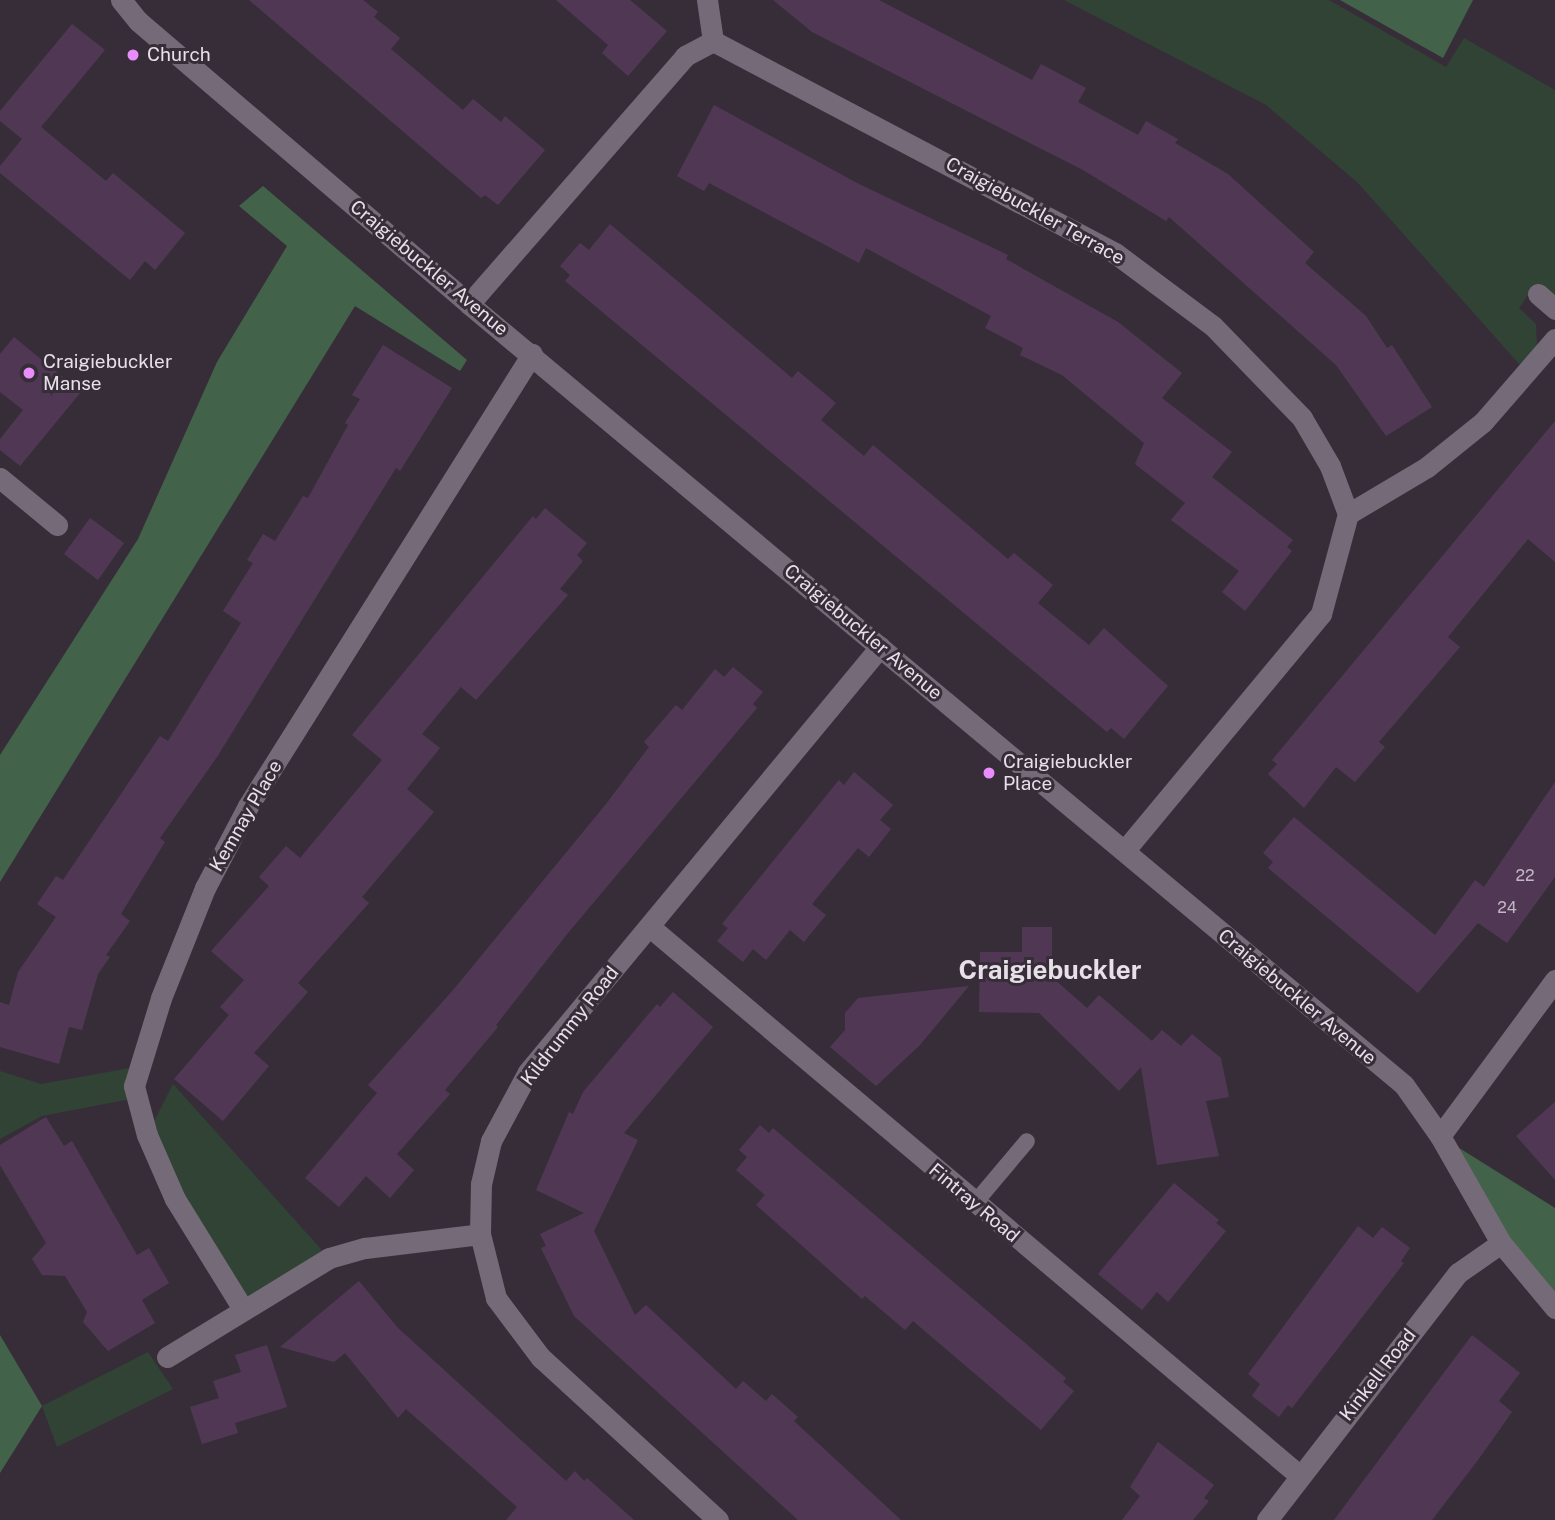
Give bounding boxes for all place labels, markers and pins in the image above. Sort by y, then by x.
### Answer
place label: Church [147,44,211,66]
marker: Church [125,47,141,63]
place label: Craigiebuckler Manse [43,351,172,395]
marker: Craigiebuckler Manse [21,365,37,381]
place label: Craigiebuckler Place [1003,751,1132,795]
marker: Craigiebuckler Place [981,765,997,781]

